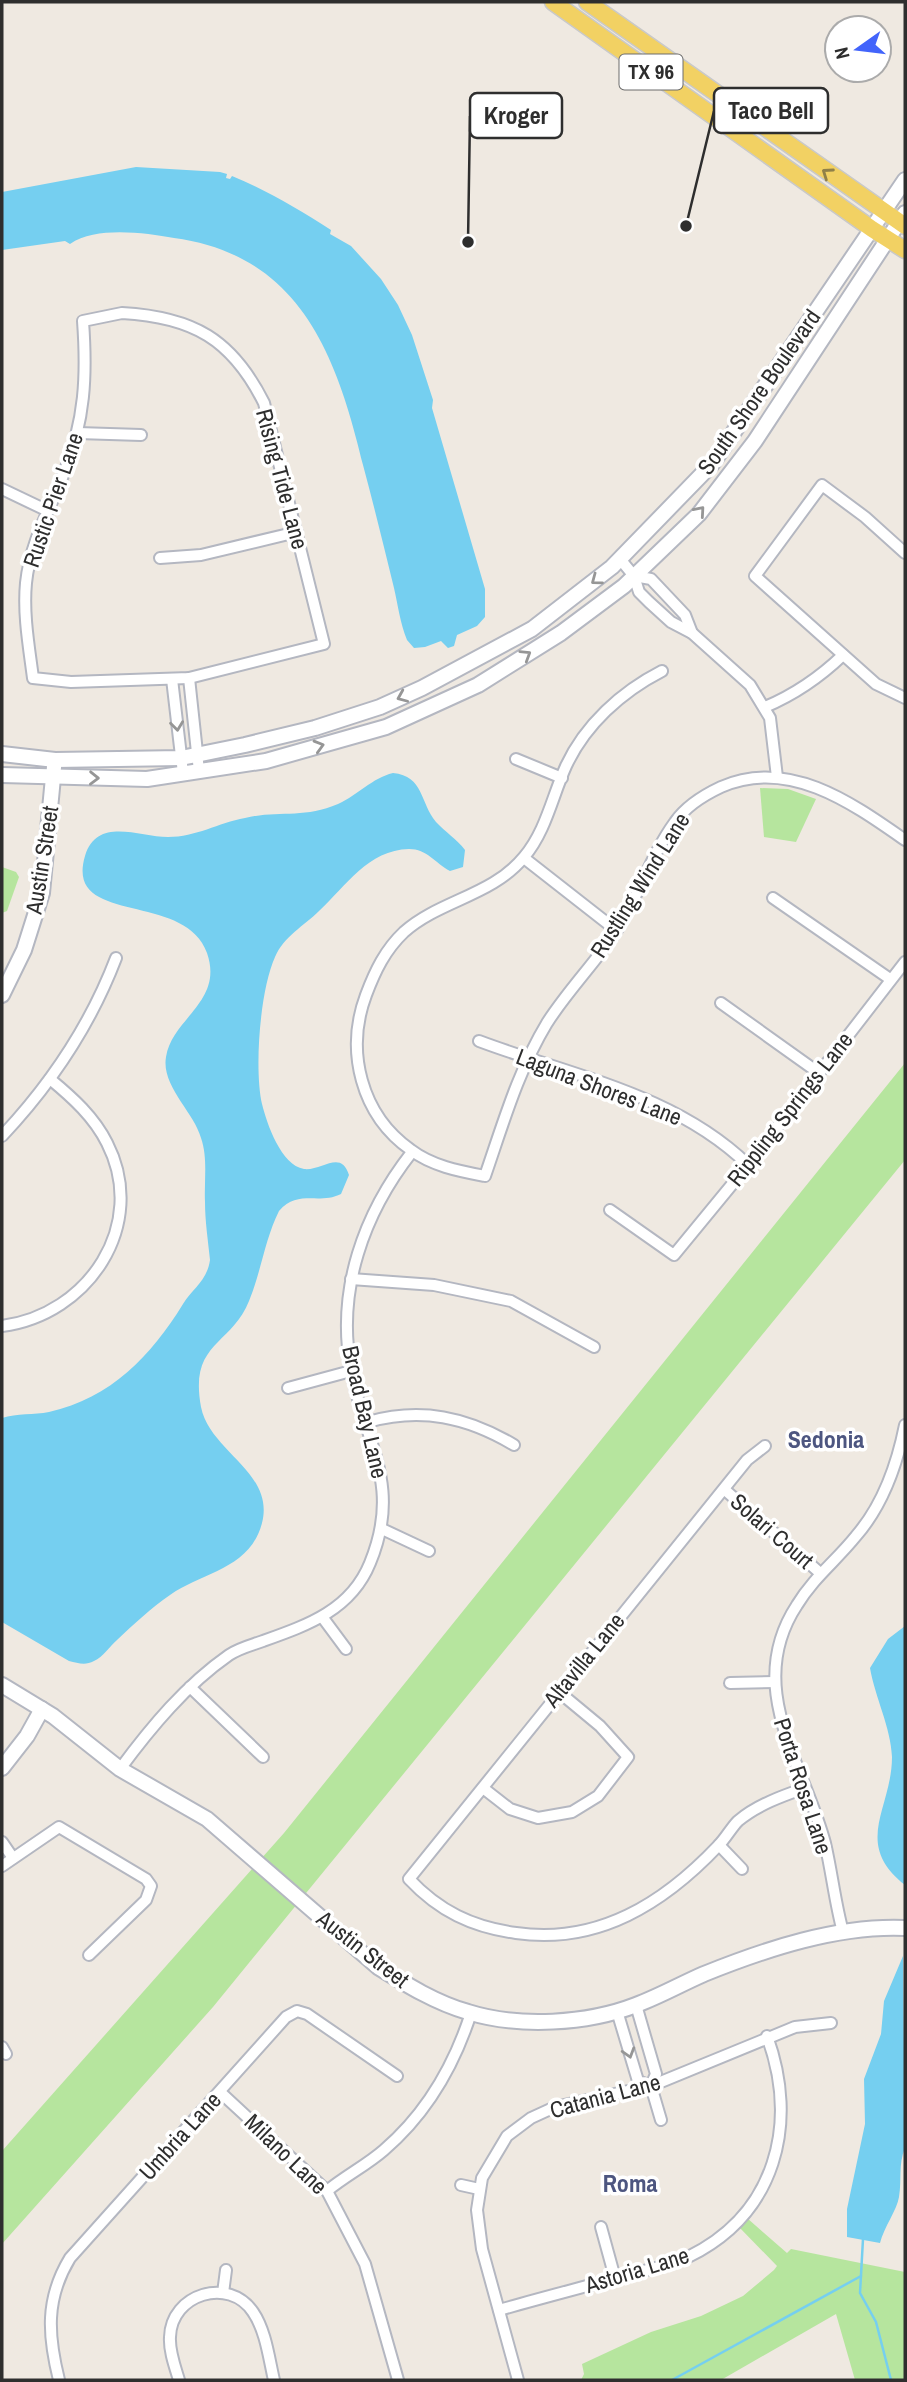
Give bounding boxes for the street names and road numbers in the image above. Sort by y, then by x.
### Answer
road number: TX 96 [620,55,682,90]
street label: South Shore Boulevard [690,303,827,480]
street label: Rising Tide Lane [249,405,316,552]
street label: Rustic Pier Lane [15,428,90,571]
street label: Austin Street [18,804,65,917]
street label: Rustling Wind Lane [583,806,697,963]
street label: Rippling Springs Lane [720,1025,860,1192]
street label: Laguna Shores Lane [512,1041,686,1132]
street label: Broad Bay Lane [335,1343,396,1481]
street label: Solari Court [724,1486,820,1575]
street label: Altavilla Lane [535,1606,631,1714]
street label: Porta Rosa Lane [767,1714,840,1858]
street label: Austin Street [310,1902,416,1994]
street label: Catania Lane [546,2066,664,2125]
street label: Umbria Lane [132,2085,228,2187]
street label: Milano Lane [238,2106,334,2201]
street label: Astoria Lane [580,2239,693,2300]

